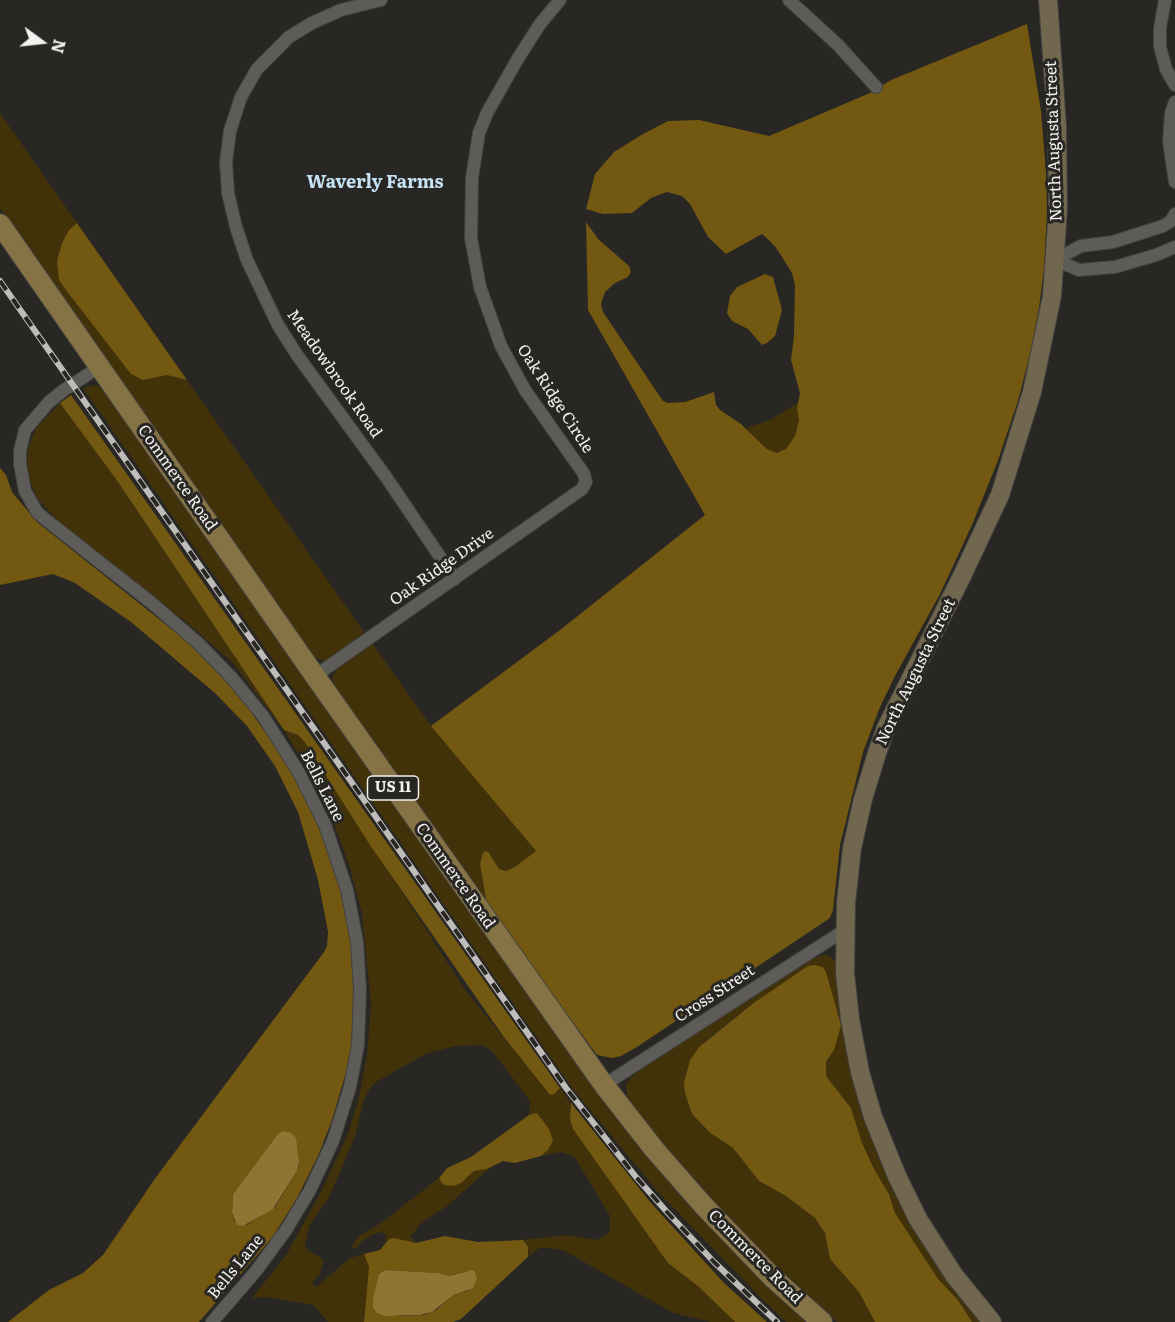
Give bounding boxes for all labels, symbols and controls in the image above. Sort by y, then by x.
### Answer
north arrow [12,12,72,72]
text: N [46,37,73,56]
street label: North Augusta Street [1042,60,1066,222]
district label: Waverly Farms [306,172,444,194]
street label: Meadowbrook Road [282,306,386,442]
street label: Oak Ridge Circle [513,341,597,457]
street label: Commerce Road [133,421,221,535]
street label: Oak Ridge Drive [386,524,498,610]
street label: North Augusta Street [872,595,960,749]
street label: Bells Lane [296,747,348,825]
road number: US 11 [368,776,418,800]
street label: Commerce Road [411,819,499,933]
street label: Cross Street [672,961,758,1027]
street label: Commerce Road [704,1206,806,1308]
street label: Bells Lane [204,1231,268,1303]

